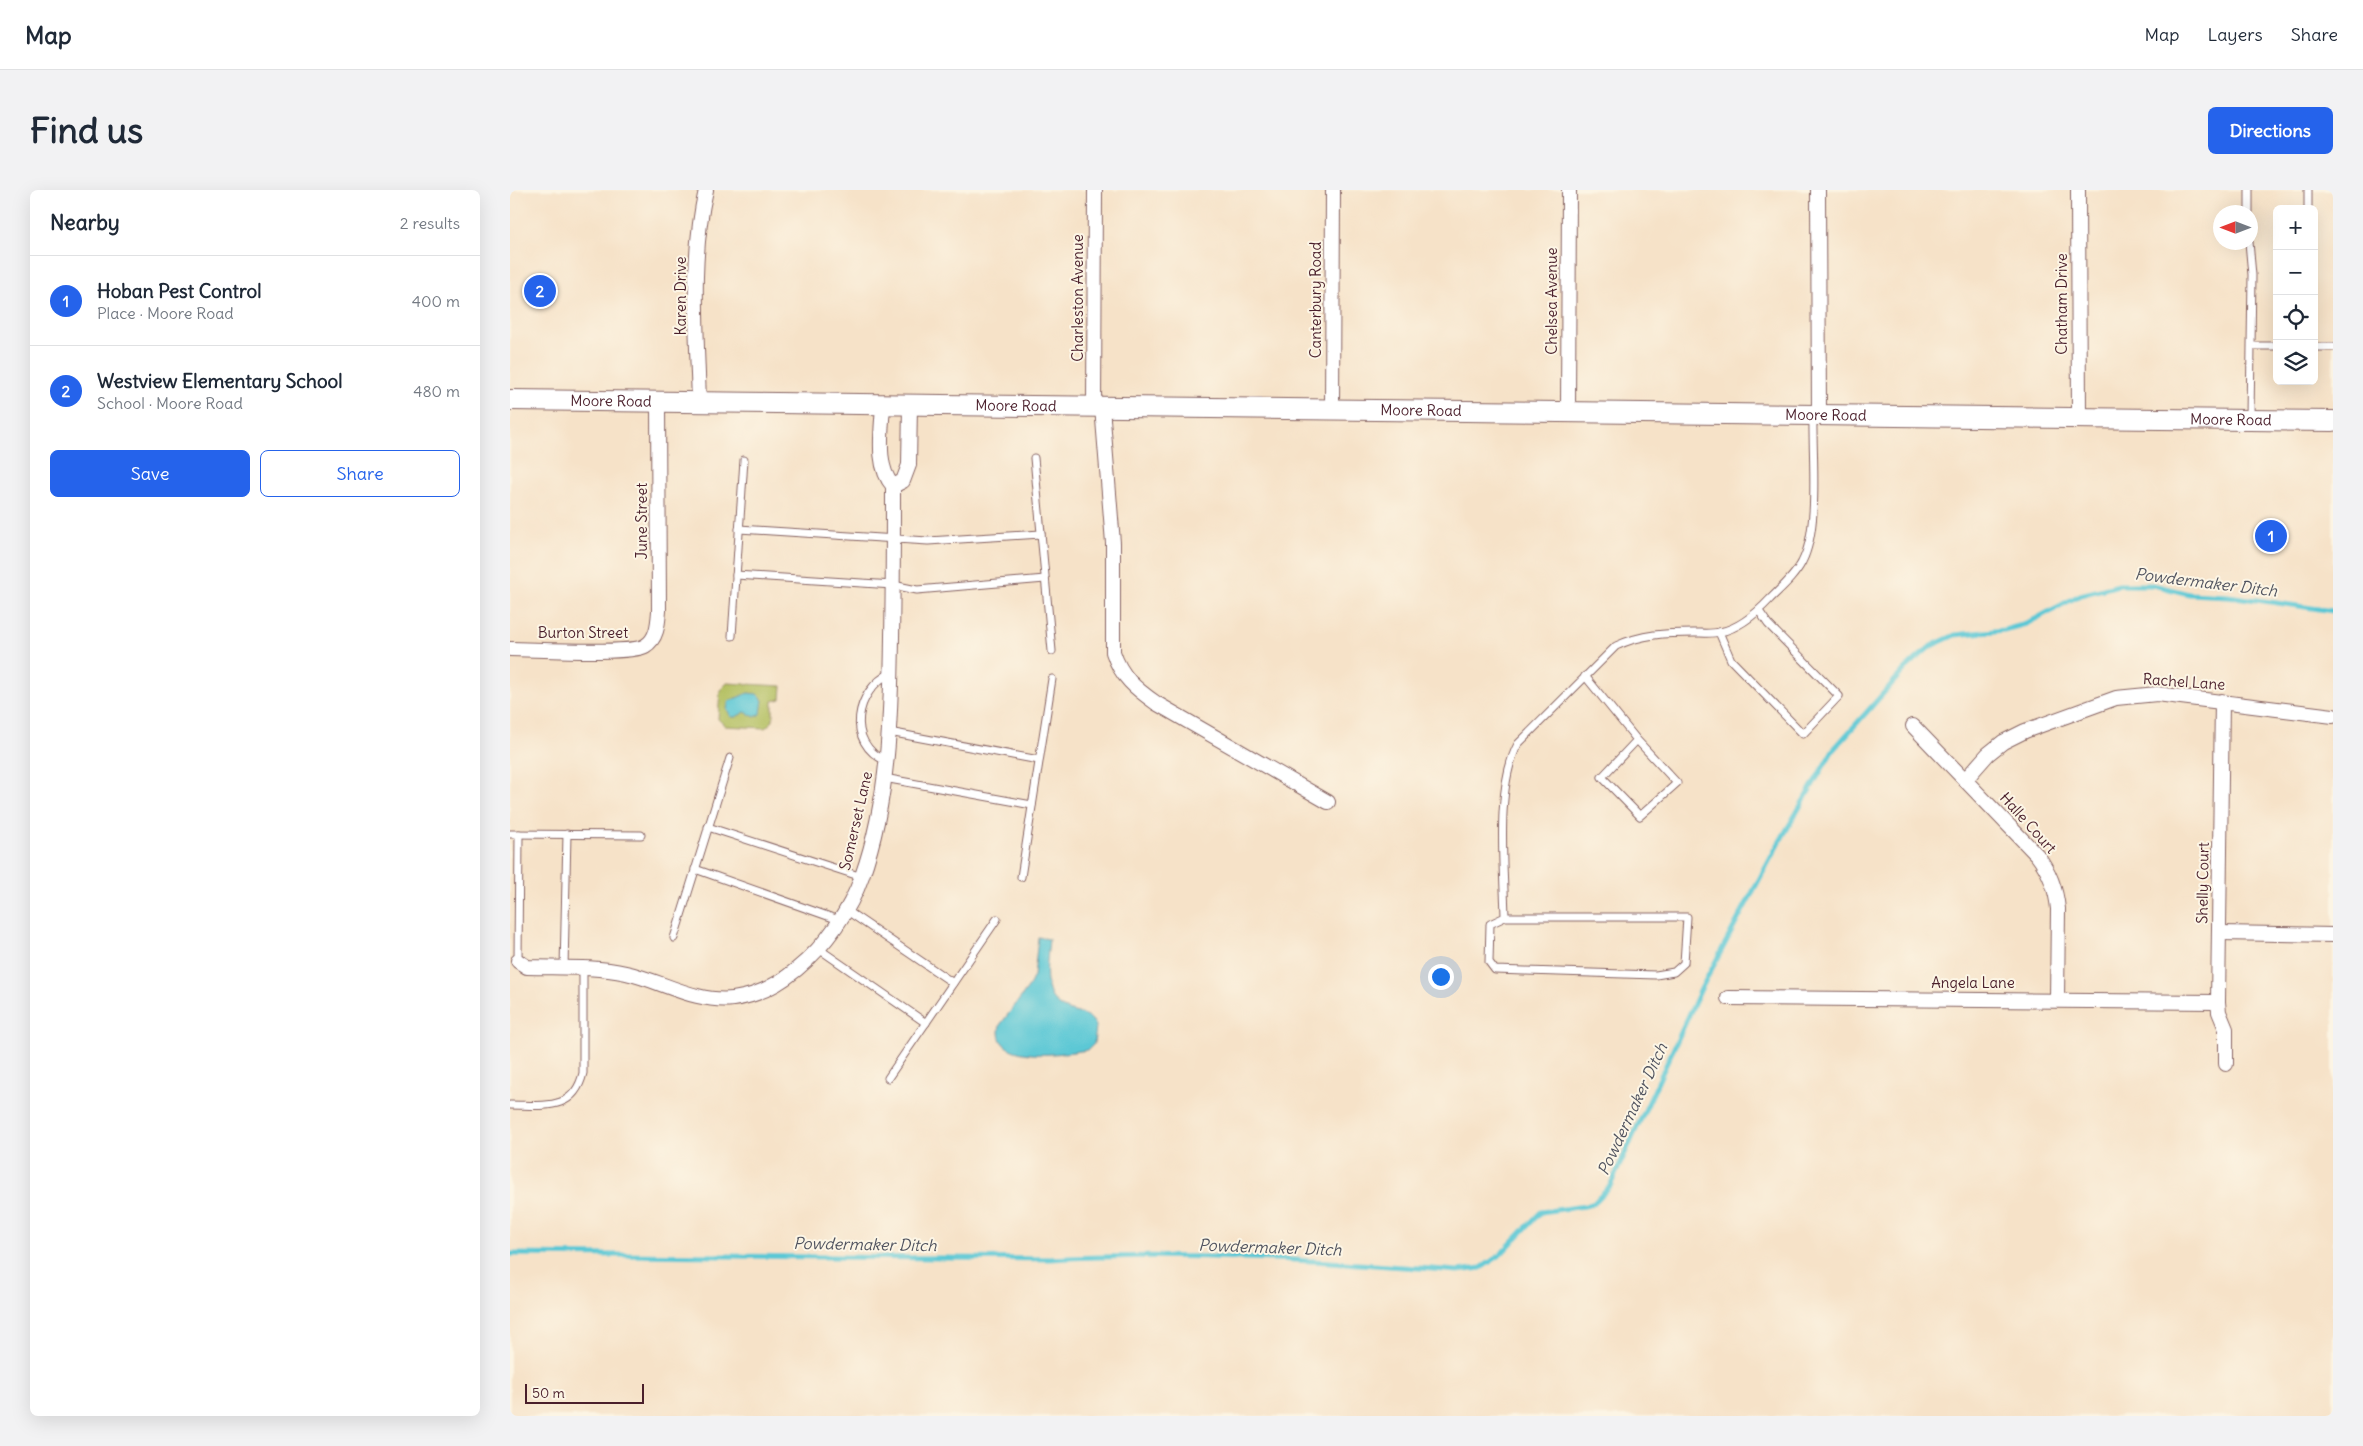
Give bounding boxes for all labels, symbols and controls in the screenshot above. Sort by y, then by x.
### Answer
text: Map [25,20,72,50]
text: Map [2144,23,2179,46]
text: Layers [2207,23,2263,46]
text: Share [2291,23,2338,46]
button: Directions [2208,107,2333,154]
text: Find us [30,108,143,152]
north arrow [2213,205,2258,250]
map controls [2273,205,2318,385]
button: + [2273,205,2318,250]
text: Nearby [50,209,120,236]
text: 2 results [400,213,460,233]
street label: Charleston Avenue [1068,234,1087,362]
street label: Canterbury Road [1306,242,1325,358]
street label: Chelsea Avenue [1542,247,1561,355]
button: − [2273,250,2318,295]
street label: Chatham Drive [2052,253,2071,355]
street label: Karen Drive [671,256,690,336]
pin: 2 [524,272,556,310]
text: Hoban Pest Control [97,279,261,303]
text: 1 [63,291,69,311]
text: 400 m [412,291,460,311]
button: locate [2273,295,2318,340]
text: Place · Moore Road [97,303,234,323]
button: layers [2273,340,2318,385]
text: Westview Elementary School [97,369,343,393]
text: 2 [62,381,70,401]
text: 480 m [413,381,460,401]
street label: Moore Road [570,391,652,411]
text: School · Moore Road [97,393,243,413]
street label: Moore Road [975,395,1057,415]
street label: Moore Road [1380,400,1462,420]
street label: Moore Road [1785,405,1867,425]
street label: Moore Road [2190,409,2272,429]
button: Save [50,450,250,497]
button: Share [260,450,460,497]
street label: June Street [632,483,651,559]
pin: 1 [2255,517,2287,555]
water label: Powdermaker Ditch [2134,563,2279,601]
street label: Burton Street [538,623,628,642]
street label: Rachel Lane [2142,669,2226,694]
street label: Somerset Lane [835,770,876,872]
street label: Halle Court [1996,788,2061,857]
street label: Shelly Court [2192,842,2213,924]
your location [1428,964,1454,990]
street label: Angela Lane [1931,973,2015,992]
water label: Powdermaker Ditch [1593,1039,1672,1178]
water label: Powdermaker Ditch [793,1233,938,1255]
water label: Powdermaker Ditch [1198,1235,1343,1260]
scale bar [525,1381,644,1404]
text: 50 m [532,1384,565,1402]

